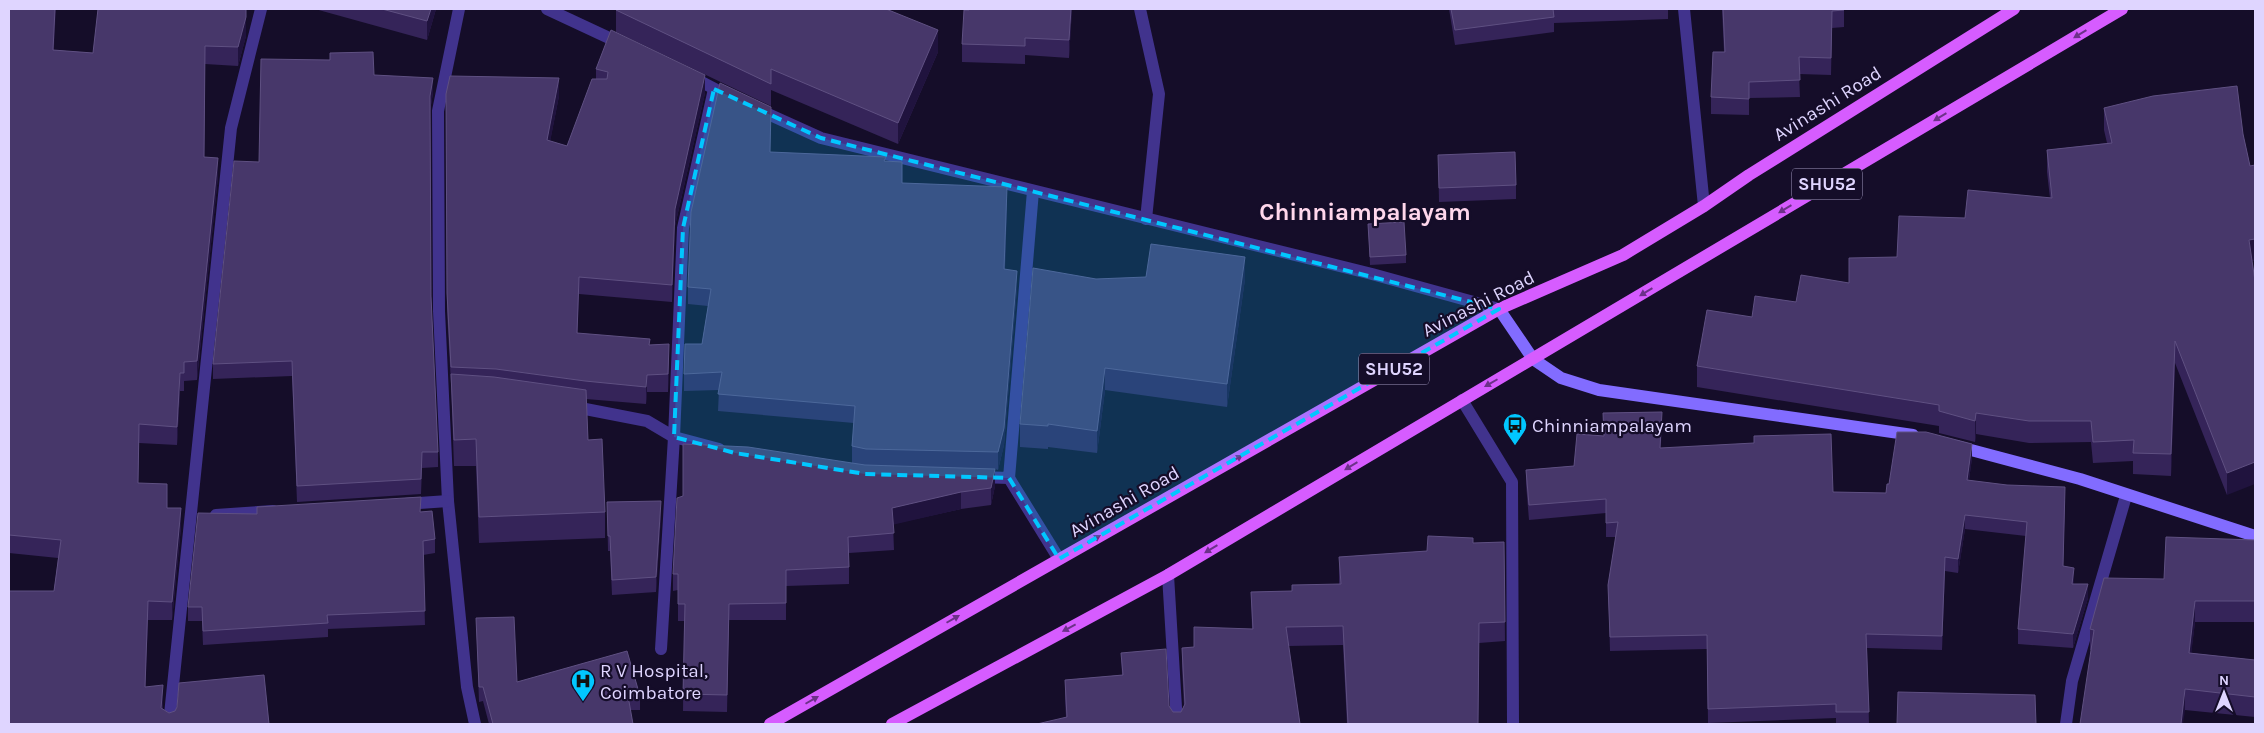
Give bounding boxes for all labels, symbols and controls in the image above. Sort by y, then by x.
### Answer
one-way arrow [2073,29,2086,38]
street label: Avinashi Road [1770,62,1886,146]
one-way arrow [1934,112,1947,121]
road number: SHU52 [1792,168,1862,200]
district label: Chinniampalayam [1259,198,1471,226]
one-way arrow [1779,204,1792,213]
street label: Avinashi Road [1419,266,1538,342]
one-way arrow [1639,287,1652,296]
road number: SHU52 [1359,354,1429,384]
one-way arrow [1484,379,1497,388]
bus stop icon: Chinniampalayam [1502,412,1528,446]
place label: Chinniampalayam [1532,415,1692,437]
one-way arrow [1229,454,1242,463]
street label: Avinashi Road [1066,462,1183,542]
one-way arrow [1344,462,1357,471]
one-way arrow [1088,534,1101,543]
one-way arrow [1205,545,1218,554]
one-way arrow [946,615,960,623]
one-way arrow [1062,624,1076,632]
place label: R V Hospital, Coimbatore [600,660,708,704]
hospital icon: R V Hospital, Coimbatore [570,668,596,702]
north arrow [2199,668,2249,718]
text: N [2219,672,2229,689]
one-way arrow [805,696,820,704]

